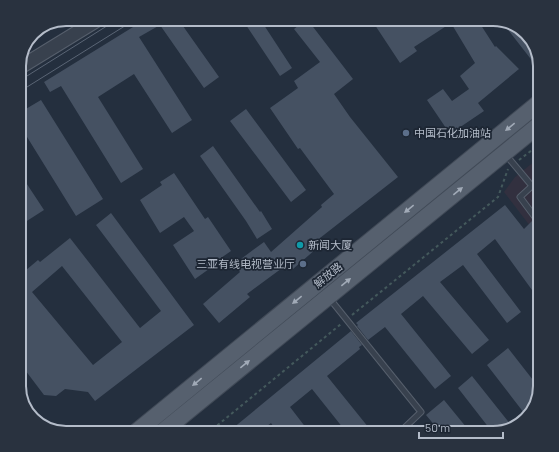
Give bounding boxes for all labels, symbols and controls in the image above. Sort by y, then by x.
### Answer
one-way arrow [504,123,515,131]
place label: 中国石化加油站 [414,126,491,139]
marker: 中国石化加油站 [401,128,411,138]
one-way arrow [452,187,463,195]
one-way arrow [404,205,414,214]
place label: 新闻大厦 [308,238,352,251]
marker: 新闻大厦 [295,240,305,250]
place label: 三亚有线电视营业厅 [196,257,295,270]
marker: 三亚有线电视营业厅 [298,259,308,269]
street label: 解放路 [311,259,345,290]
one-way arrow [340,278,351,286]
one-way arrow [292,296,303,305]
one-way arrow [240,360,251,369]
one-way arrow [191,378,202,387]
scale bar [419,414,503,440]
text: 50 m [425,420,450,434]

